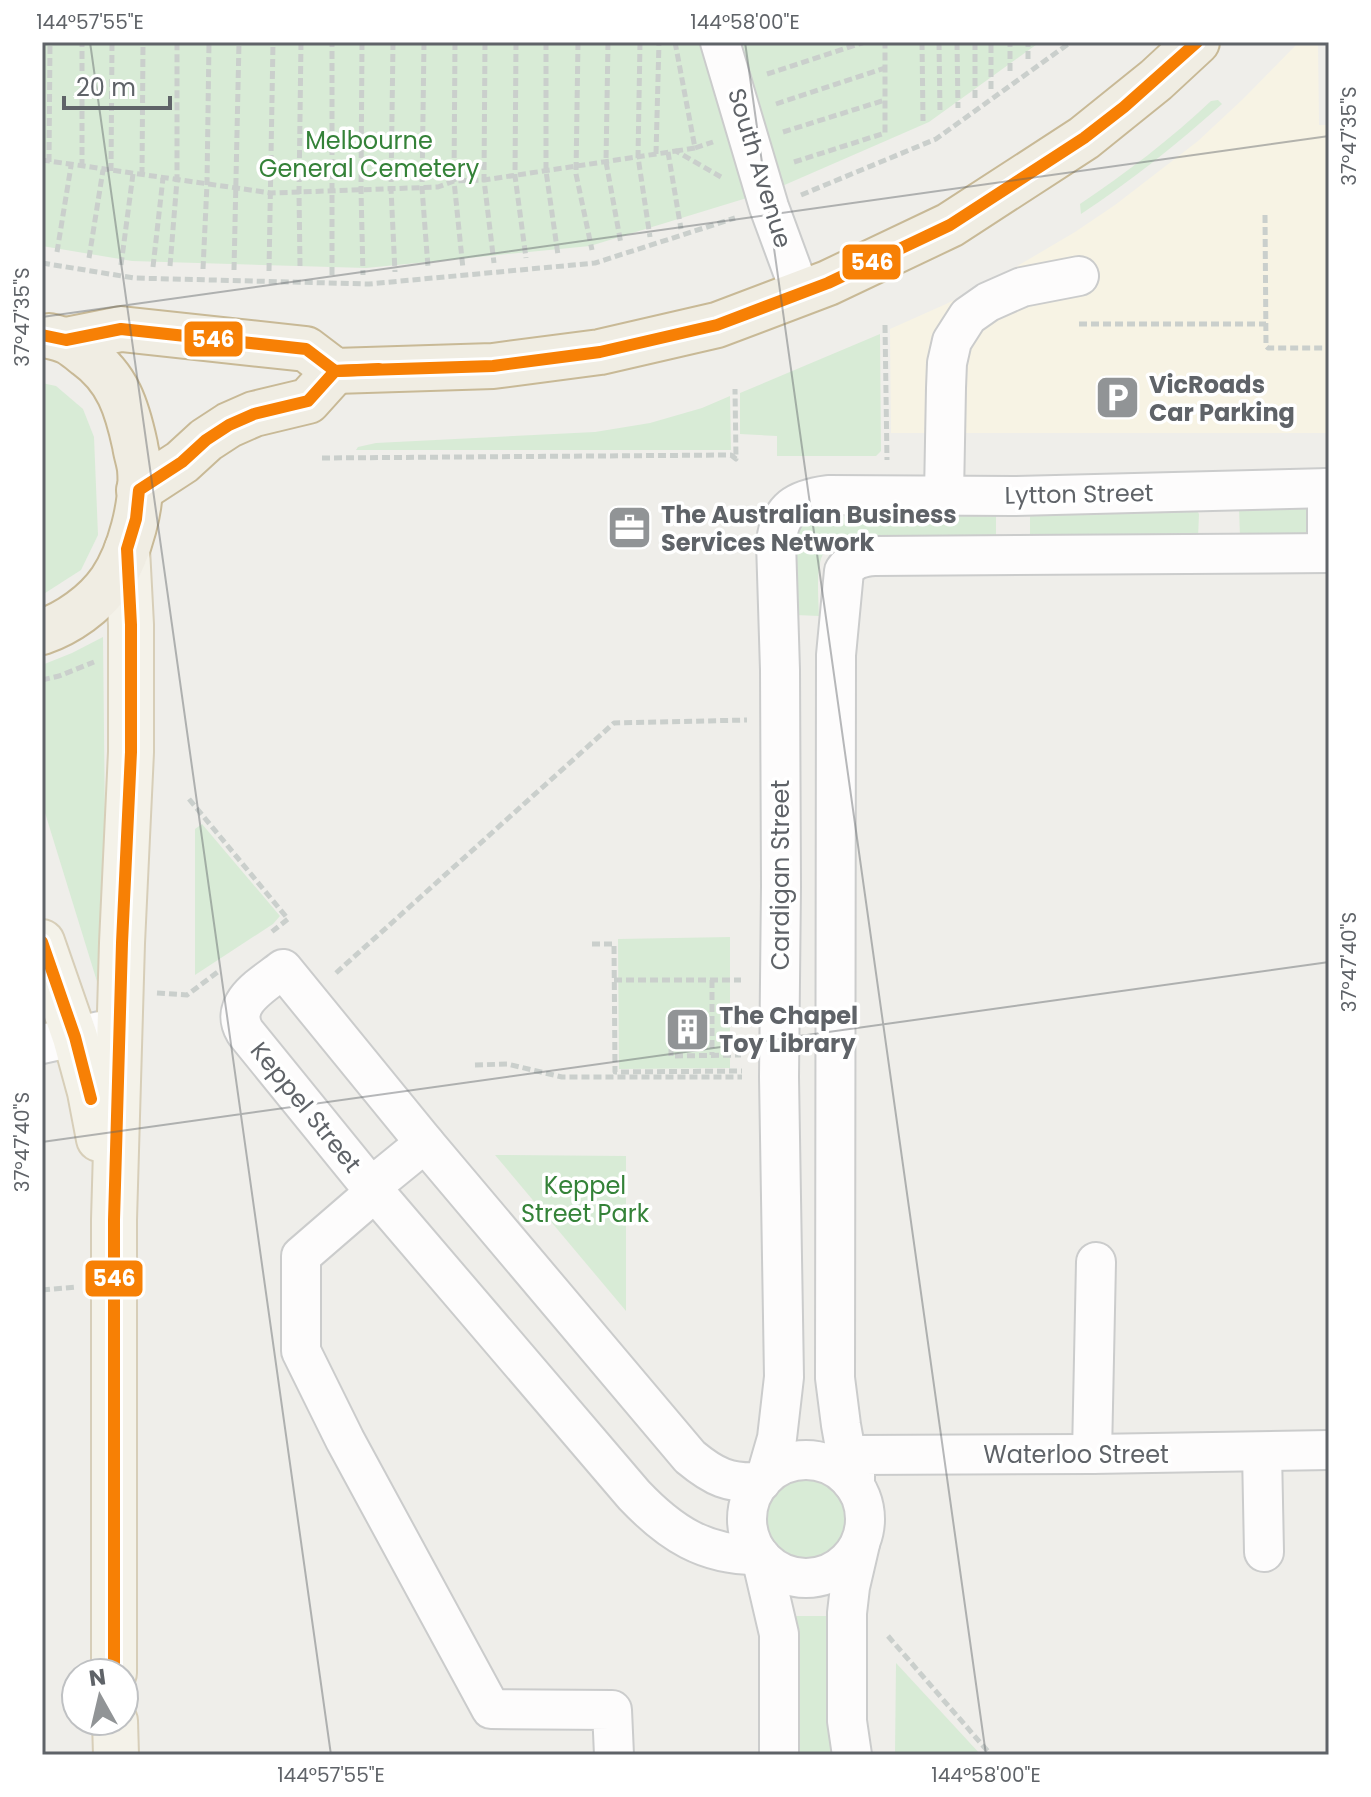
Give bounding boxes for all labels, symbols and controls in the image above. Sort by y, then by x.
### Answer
text: 144°57'55"E [36,8,144,36]
text: 144°58'00"E [690,8,800,36]
scale bar [64,60,170,110]
text: 20 m [76,71,136,104]
street label: South Avenue [720,84,800,252]
text: 37°47'35"S [1335,86,1363,186]
park label: Melbourne General Cemetery [259,124,480,185]
line badge: 546 [841,243,902,281]
text: 546 [850,247,894,278]
text: 37°47'35"S [8,267,36,367]
line badge: 546 [183,320,244,358]
text: 546 [191,324,235,355]
place label: VicRoads Car Parking [1149,368,1295,429]
parking icon: VicRoads Car Parking [1094,374,1142,422]
street label: Lytton Street [1004,476,1154,512]
place label: The Australian Business Services Network [661,498,957,559]
office icon: The Australian Business Services Network [606,504,654,552]
street label: Cardigan Street [764,780,797,970]
text: 37°47'40"S [1335,912,1363,1012]
place label: The Chapel Toy Library [719,999,858,1060]
building icon: The Chapel Toy Library [664,1005,712,1053]
street label: Keppel Street [243,1035,369,1179]
text: 37°47'40"S [8,1092,36,1192]
park label: Keppel Street Park [521,1169,650,1230]
line badge: 546 [84,1259,144,1298]
text: 546 [92,1263,136,1294]
street label: Waterloo Street [983,1438,1169,1471]
north arrow [60,1657,140,1737]
text: N [87,1661,108,1694]
text: 144°57'55"E [277,1761,385,1789]
text: 144°58'00"E [931,1761,1041,1789]

